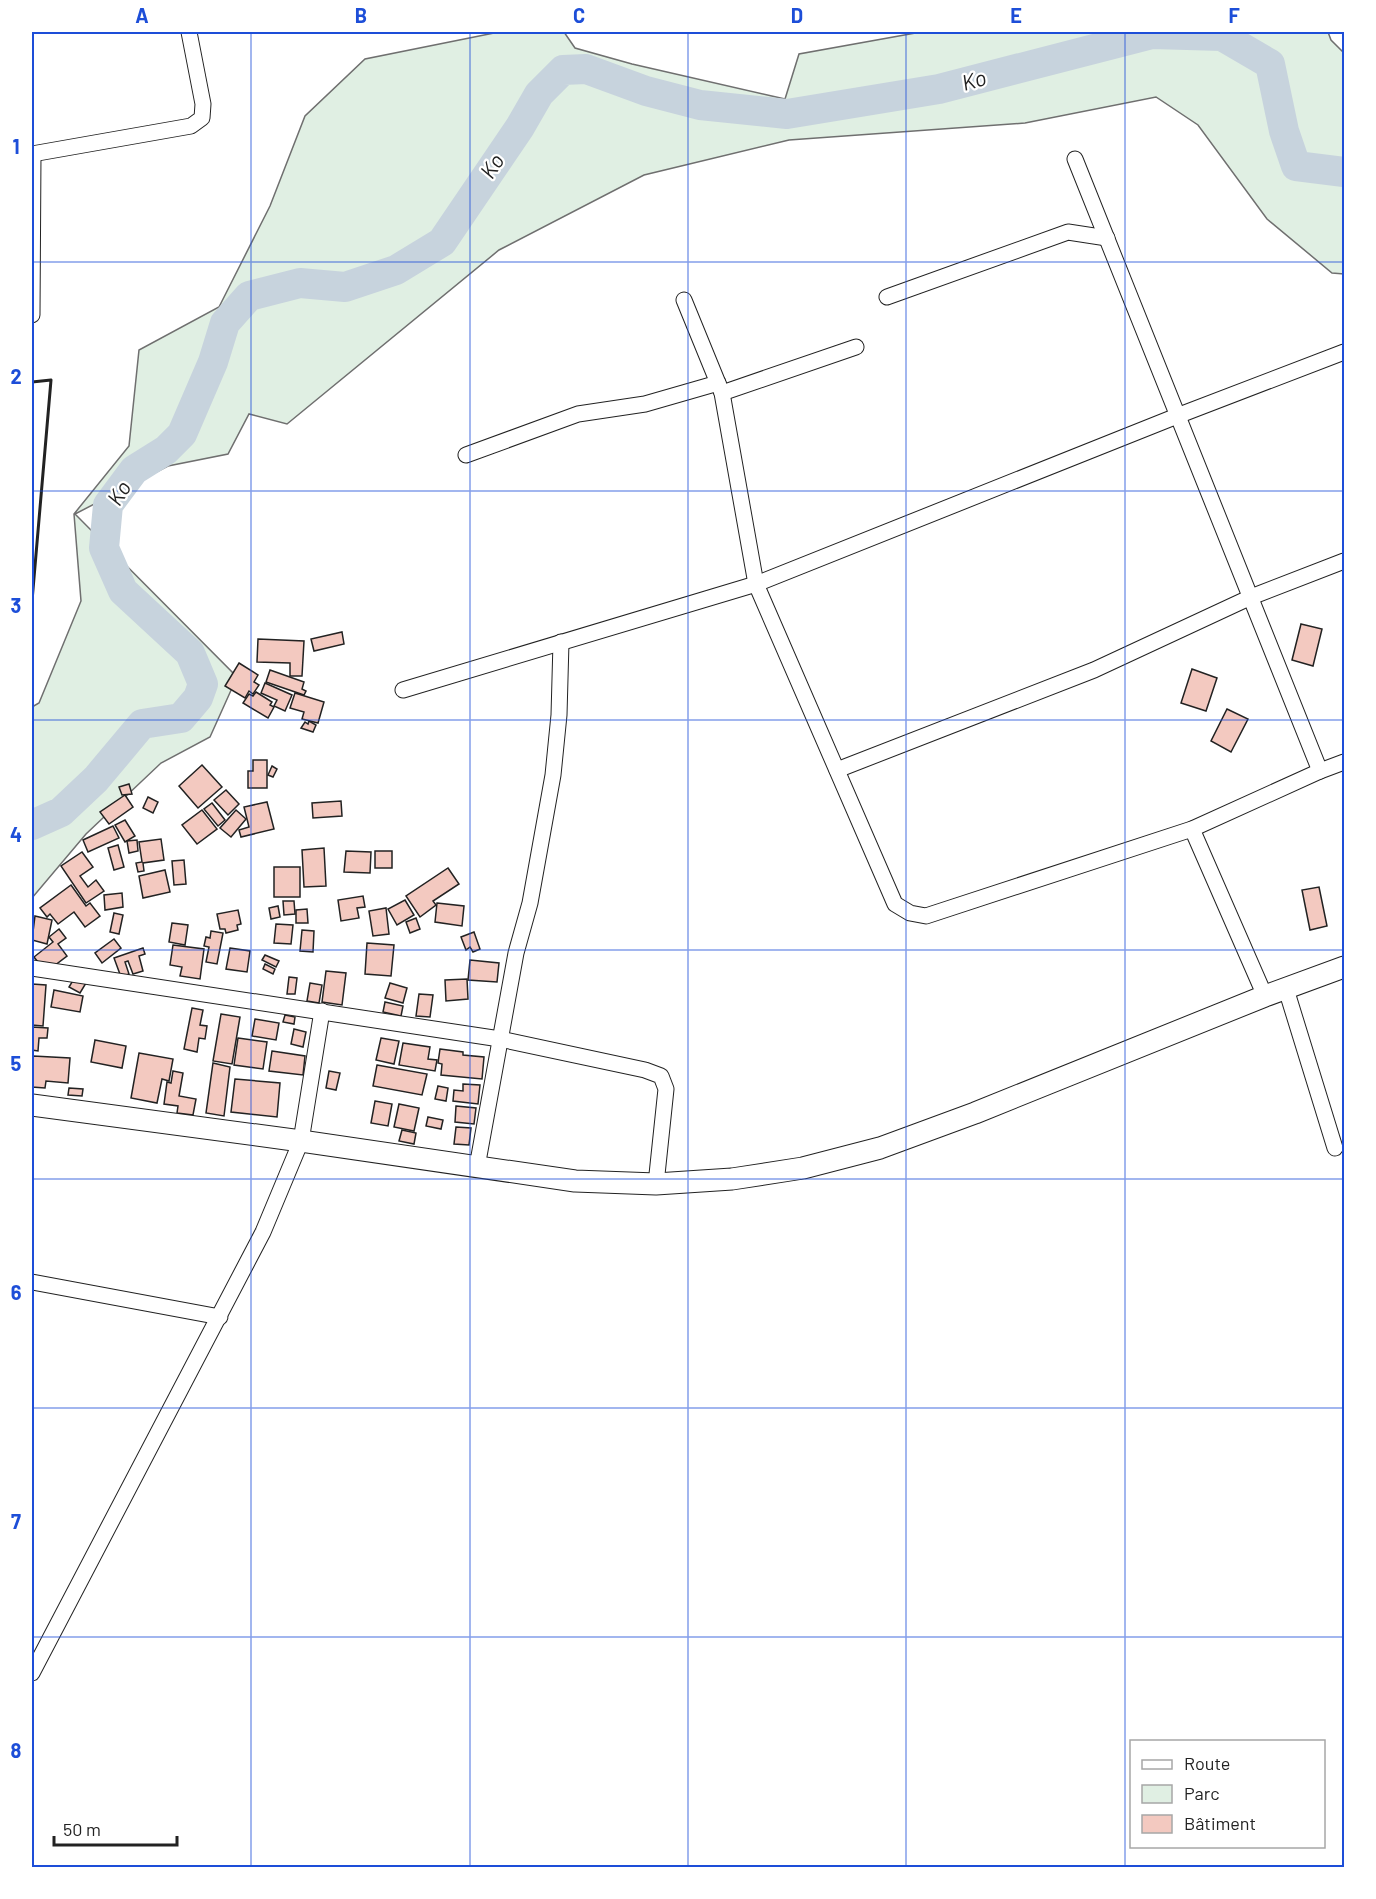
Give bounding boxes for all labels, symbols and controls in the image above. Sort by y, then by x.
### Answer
text: A [135,3,149,27]
text: B [355,3,367,27]
text: C [573,3,585,27]
text: D [791,3,803,27]
text: E [1010,3,1022,27]
text: F [1228,3,1240,27]
water label: Ko [959,63,989,95]
text: 1 [12,134,20,158]
water label: Ko [474,148,509,183]
text: 2 [10,364,22,388]
water label: Ko [101,475,136,510]
text: 3 [11,593,21,617]
text: 4 [10,822,22,846]
text: 5 [11,1051,22,1075]
text: 6 [11,1280,22,1304]
text: 7 [11,1509,21,1533]
text: 8 [11,1738,22,1762]
legend [1130,1740,1325,1848]
text: Route [1184,1752,1230,1774]
text: Parc [1184,1782,1220,1804]
scale bar [54,1809,177,1847]
text: Bâtiment [1184,1812,1256,1834]
text: 50 m [63,1818,101,1840]

